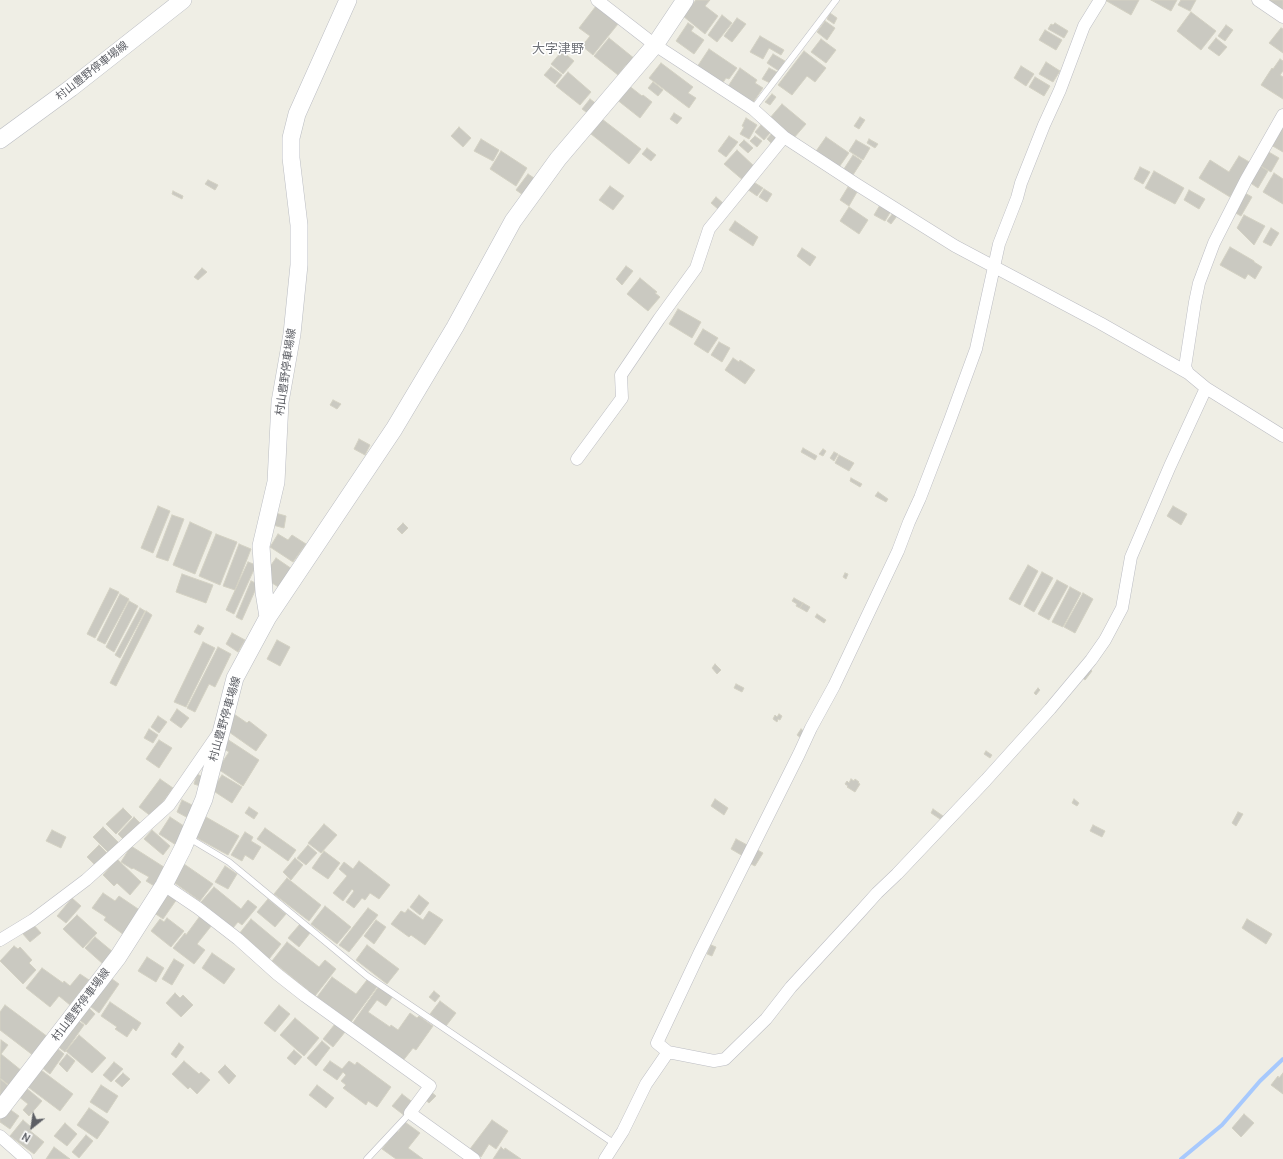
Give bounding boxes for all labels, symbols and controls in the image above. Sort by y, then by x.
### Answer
street label: 村山豊野停車場線 [53,39,131,103]
district label: 大字津野 [532,41,584,57]
street label: 村山豊野停車場線 [273,328,299,416]
street label: 村山豊野停車場線 [207,675,243,763]
street label: 村山豊野停車場線 [49,966,113,1044]
north arrow [12,1107,52,1147]
text: N [19,1129,33,1145]

